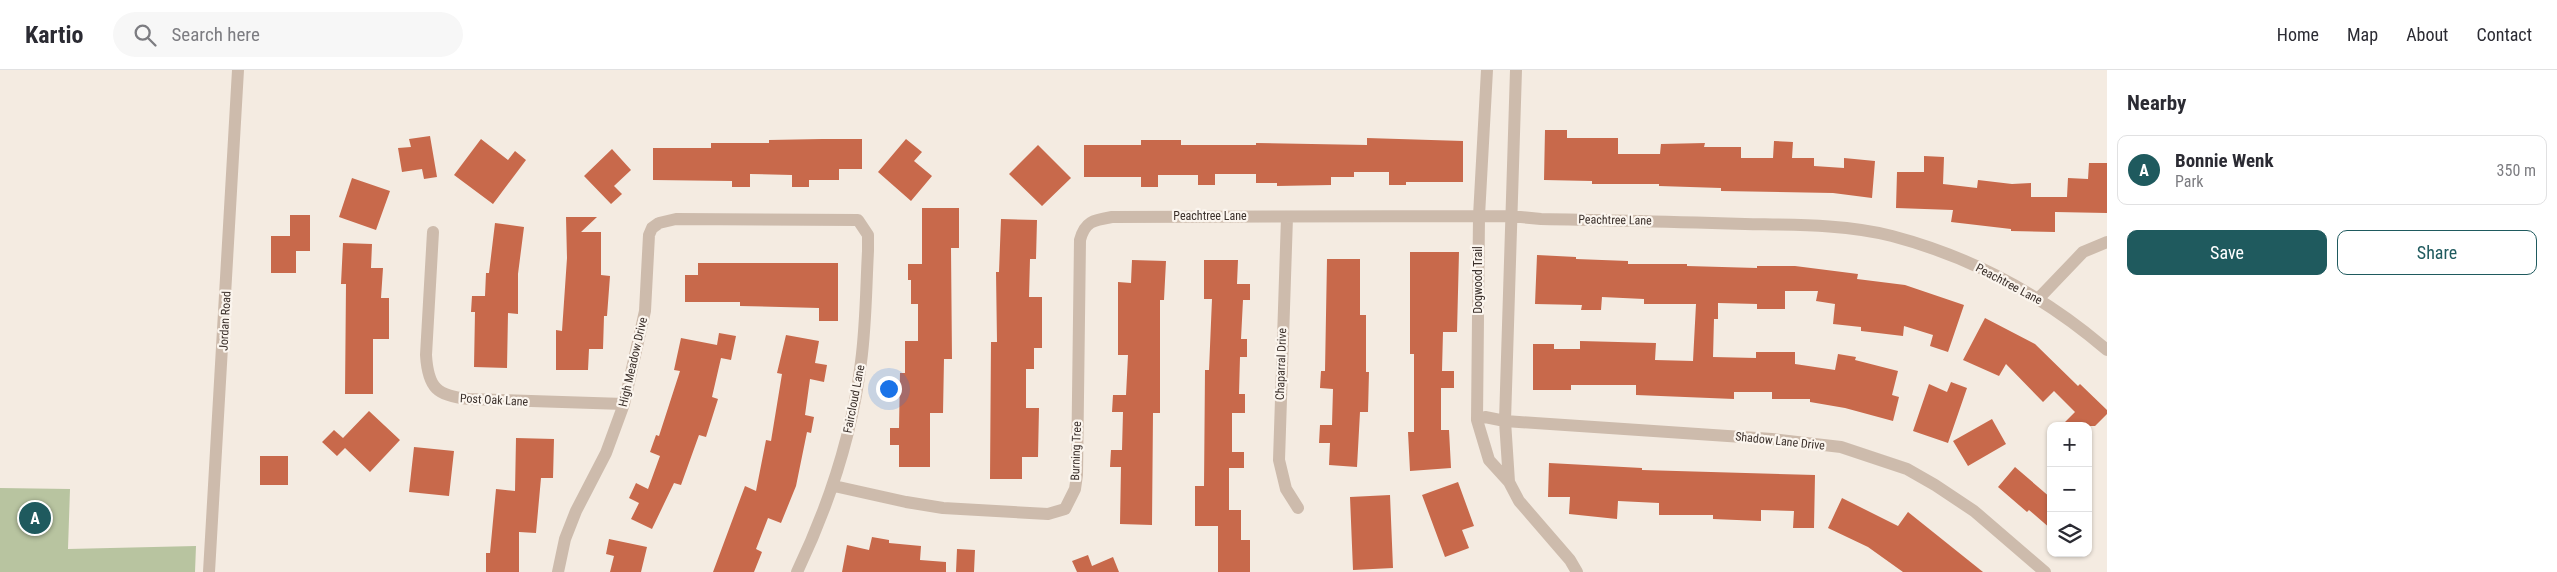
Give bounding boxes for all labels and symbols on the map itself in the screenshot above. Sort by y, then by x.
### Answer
street label: Peachtree Lane [1173,209,1247,223]
street label: Peachtree Lane [1578,212,1652,228]
street label: Dogwood Trail [1471,246,1485,314]
street label: Peachtree Lane [1973,261,2045,308]
street label: Jordan Road [216,291,234,351]
street label: High Meadow Drive [616,315,650,408]
street label: Chaparral Drive [1273,327,1289,400]
street label: Faircloud Lane [841,363,868,434]
your location [876,376,902,402]
street label: Post Oak Lane [459,391,529,409]
street label: Burning Tree [1068,421,1084,481]
street label: Shadow Lane Drive [1735,429,1826,453]
pin: A [19,499,51,537]

